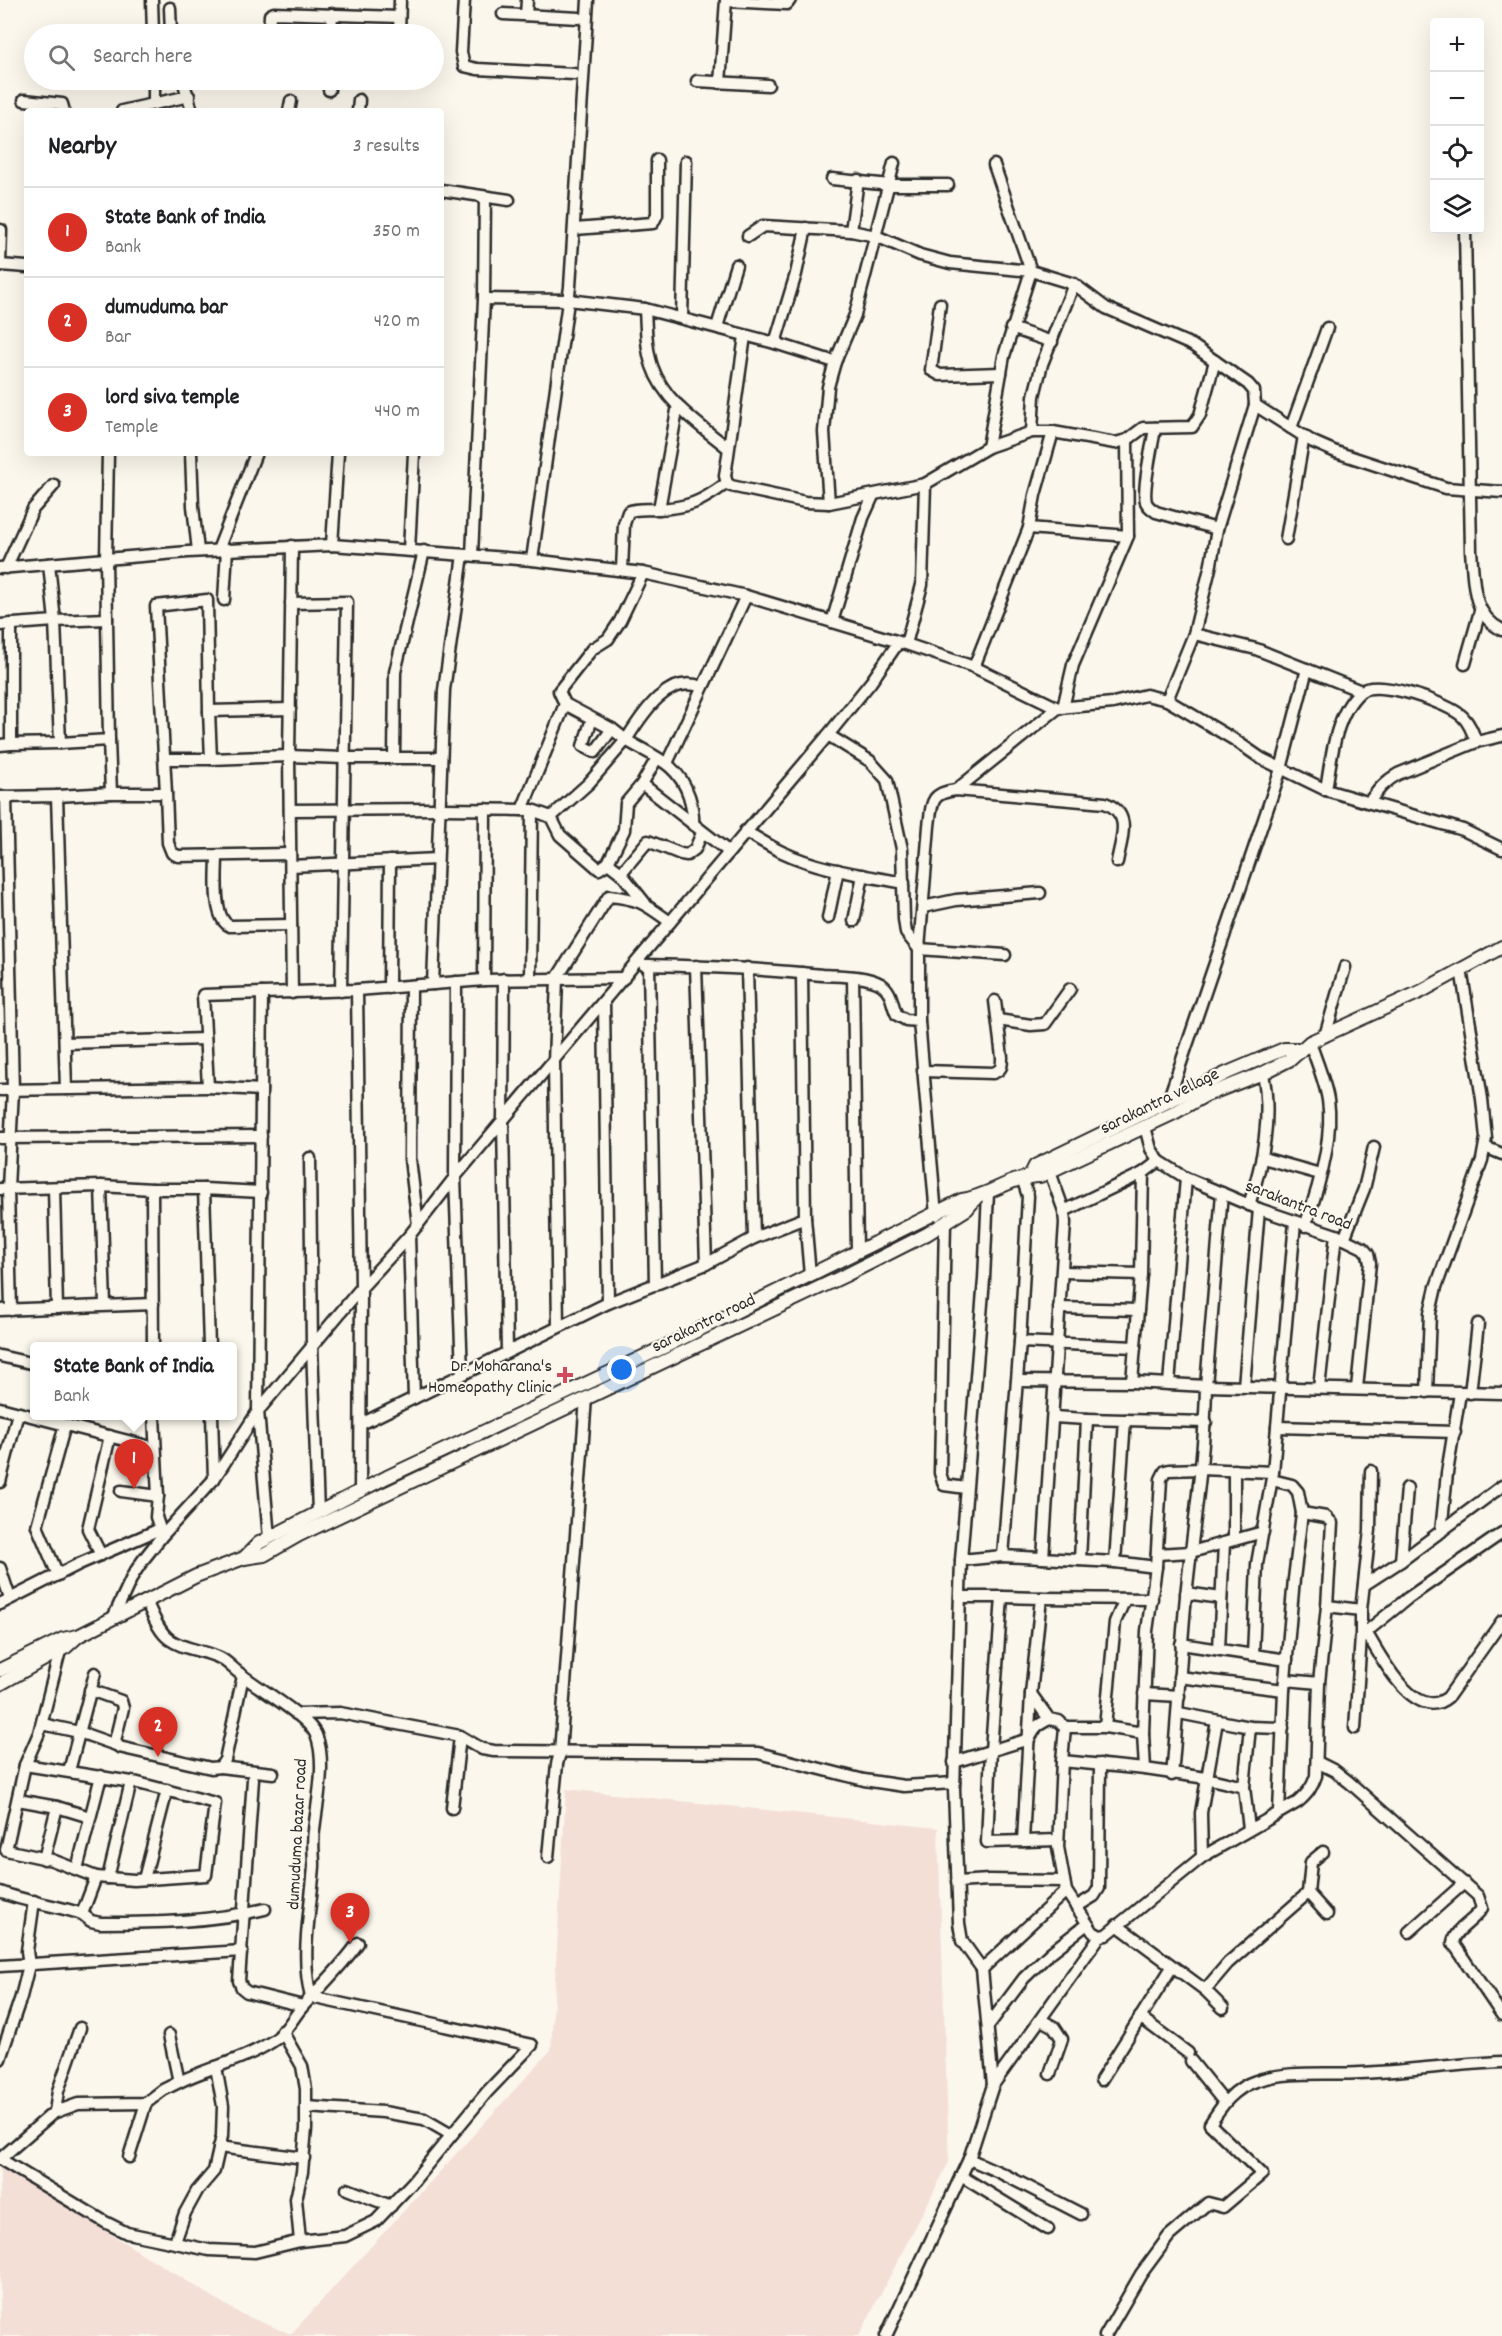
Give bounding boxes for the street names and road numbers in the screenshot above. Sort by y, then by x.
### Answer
street label: sarakantra vellage [1096,1063,1224,1142]
street label: sarakantra road [1241,1174,1355,1238]
street label: sarakantra road [648,1288,760,1360]
street label: dumuduma bazar road [282,1758,315,1910]

